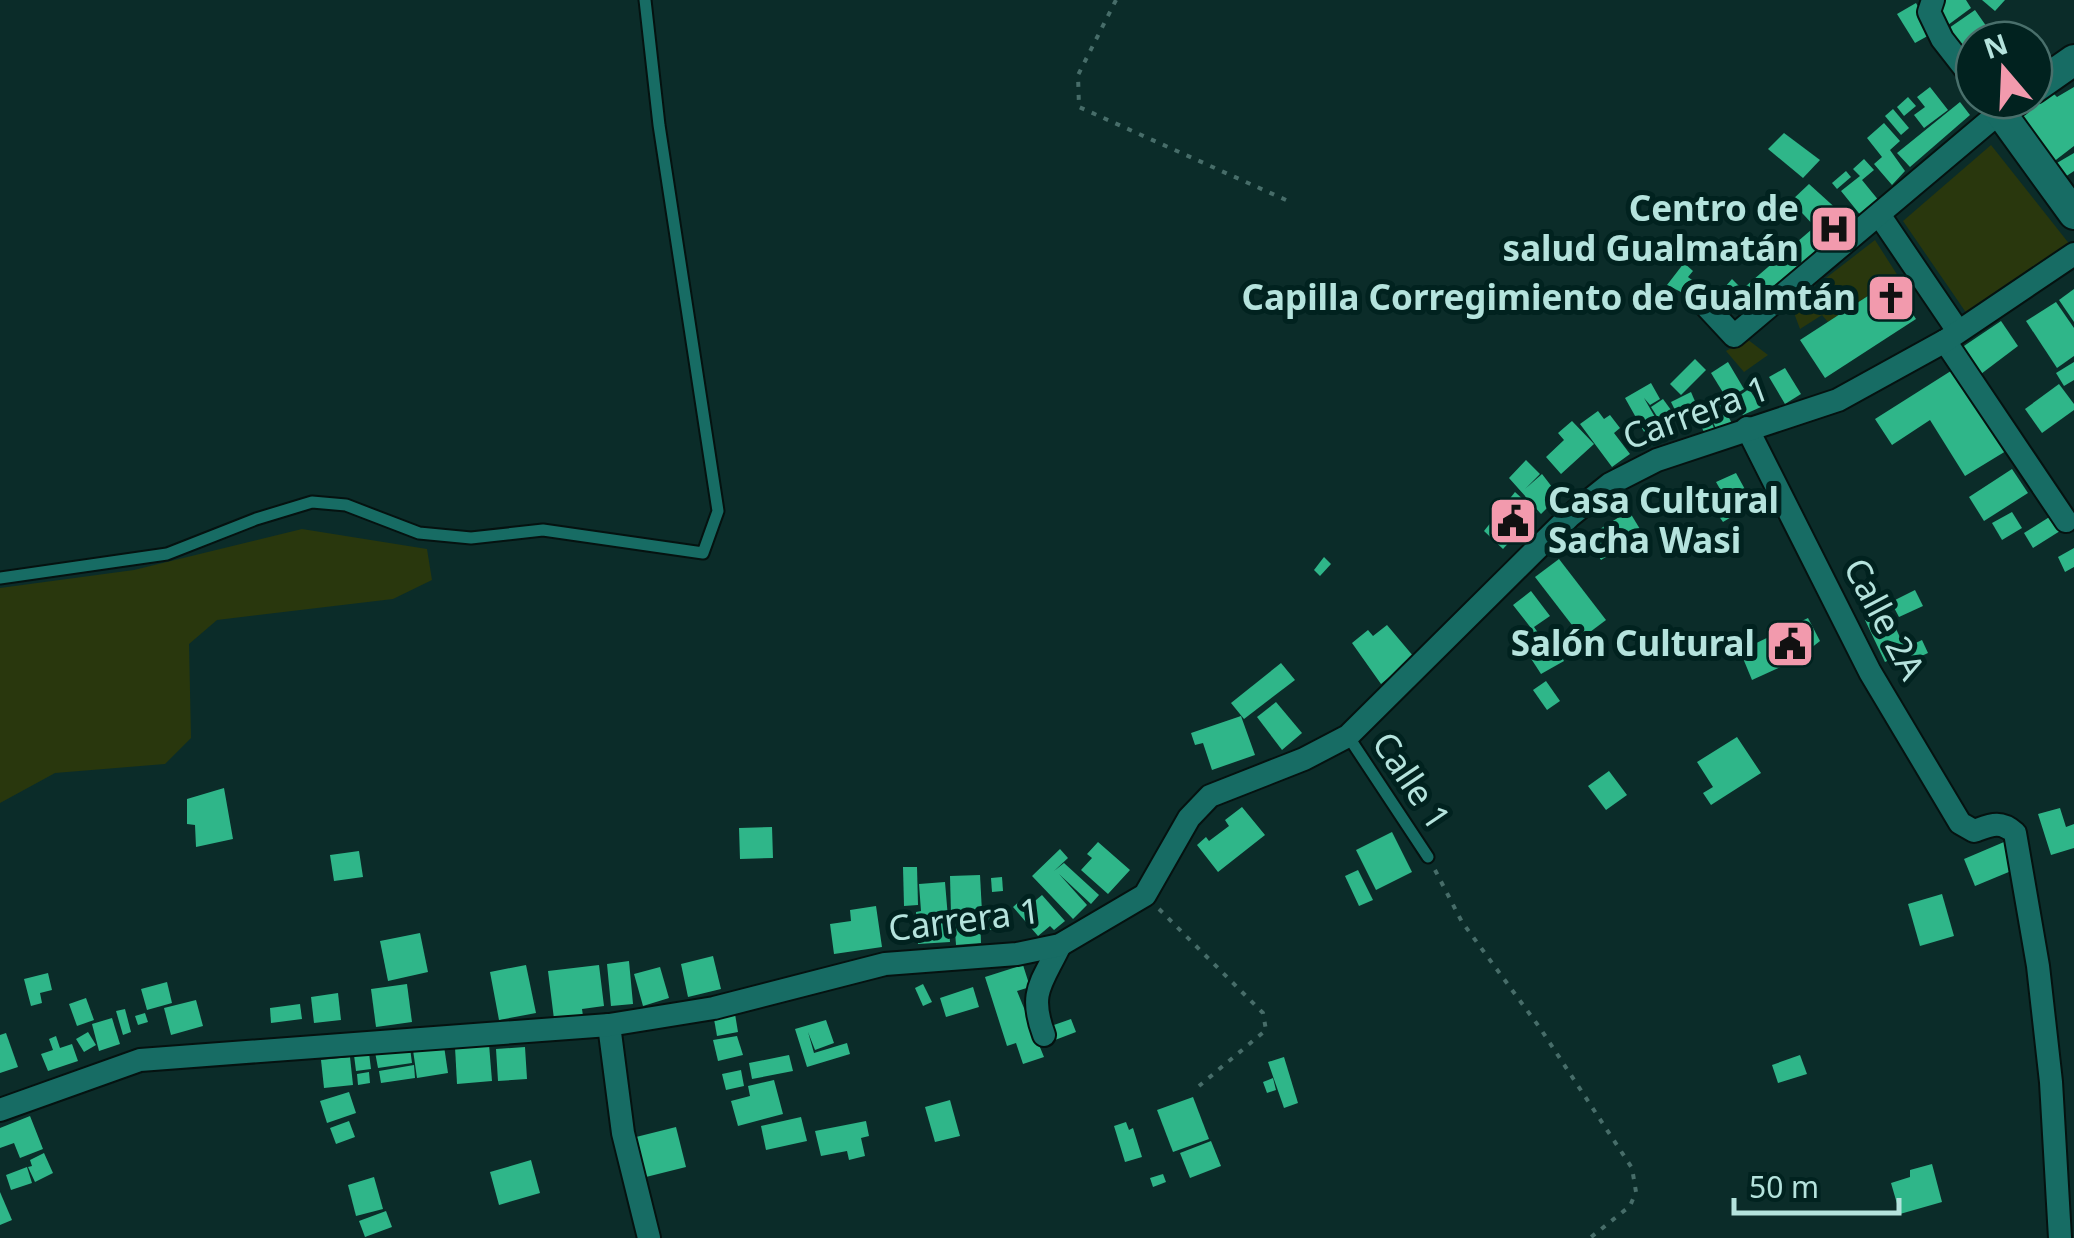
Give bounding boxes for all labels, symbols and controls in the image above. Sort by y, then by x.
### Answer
north arrow [1954,20,2054,120]
text: N [1979,24,2012,67]
place label: Centro de salud Gualmatán [1503,184,1799,271]
hospital icon: Centro de salud Gualmatán [1808,203,1860,255]
church icon: Capilla Corregimiento de Gualmtán [1865,272,1917,324]
place label: Capilla Corregimiento de Gualmtán [1242,273,1856,320]
street label: Carrera 1 [1616,363,1775,460]
place label: Casa Cultural Sacha Wasi [1548,476,1779,563]
public building icon: Casa Cultural Sacha Wasi [1487,495,1539,547]
street label: Calle 2A [1834,549,1937,688]
public building icon: Salón Cultural [1764,618,1816,670]
place label: Salón Cultural [1511,619,1755,666]
street label: Calle 1 [1362,722,1462,838]
street label: Carrera 1 [885,886,1042,951]
scale bar [1734,1153,1899,1215]
text: 50 m [1749,1166,1819,1207]

